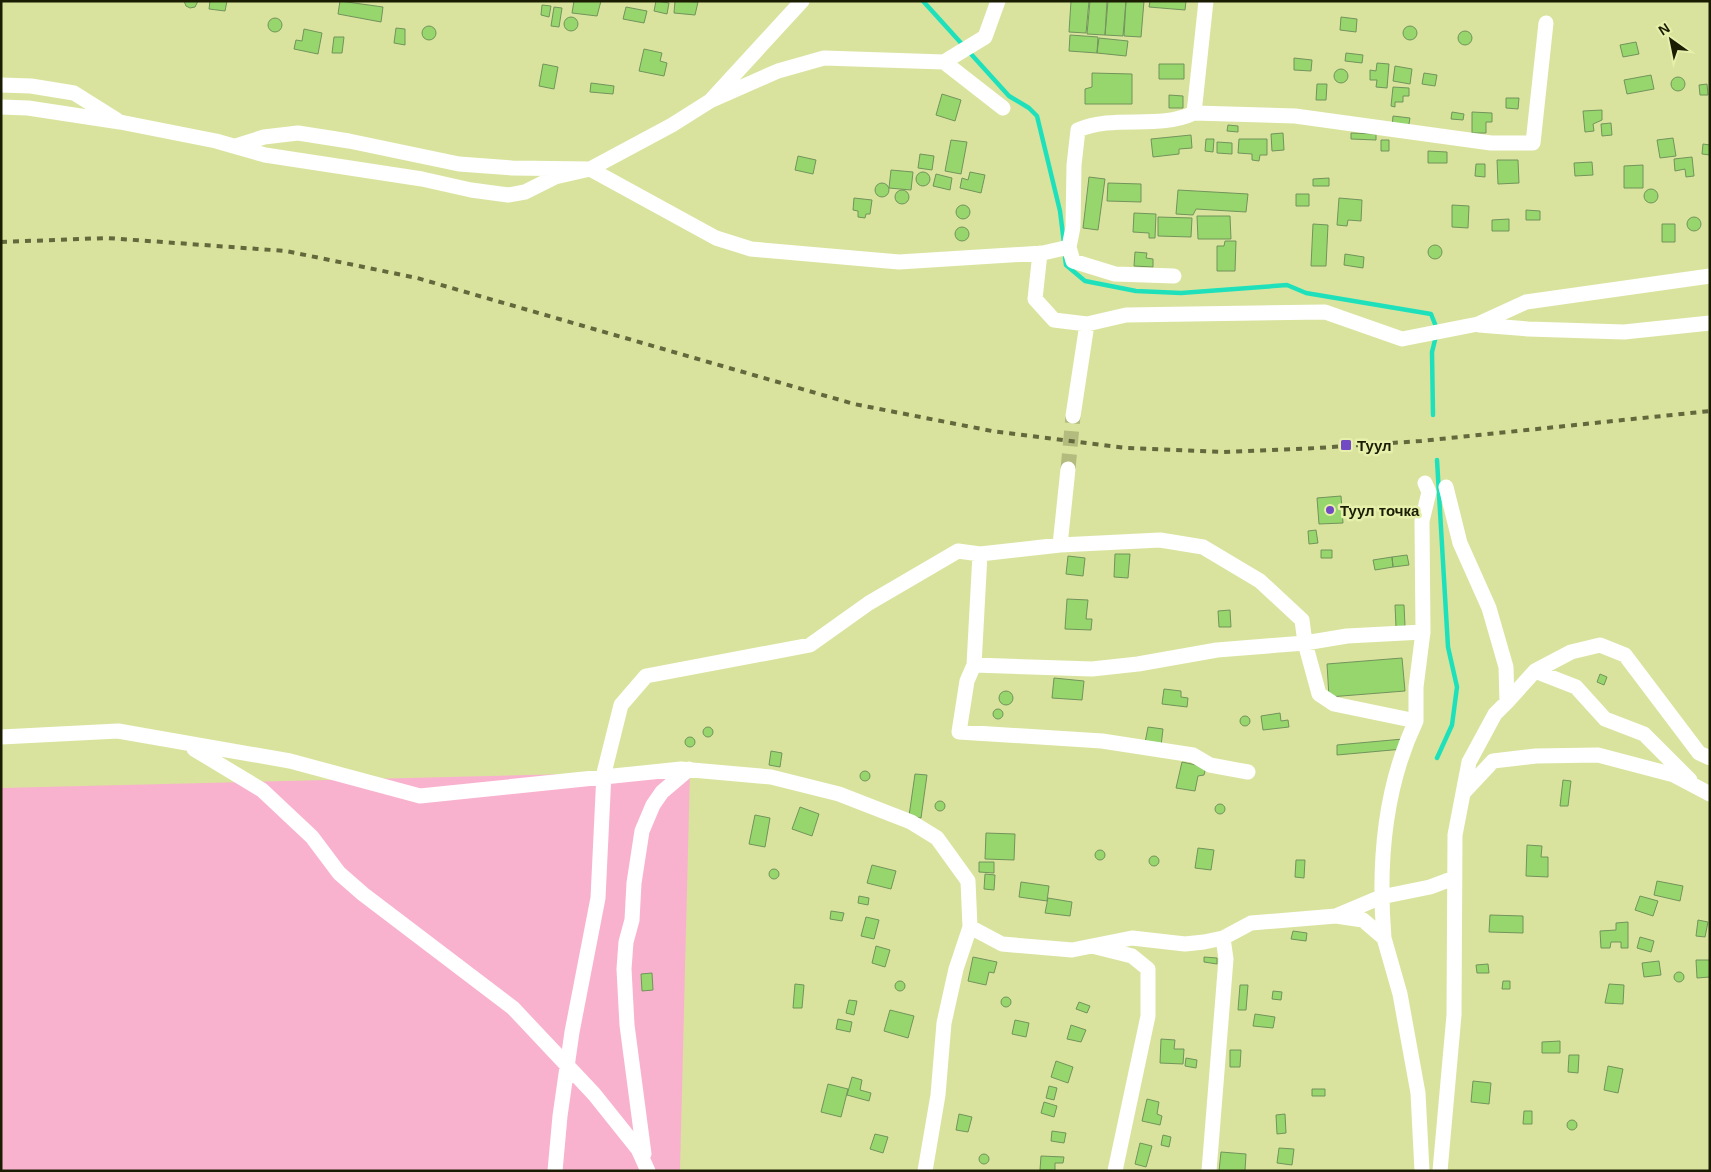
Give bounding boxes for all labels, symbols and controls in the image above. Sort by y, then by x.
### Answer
north arrow [1646,15,1696,65]
text: N [1655,20,1673,39]
place label: Туул [1357,437,1392,454]
marker: Туул [1339,438,1353,452]
place label: Туул точка [1340,502,1420,519]
marker: Туул точка [1324,504,1336,516]

